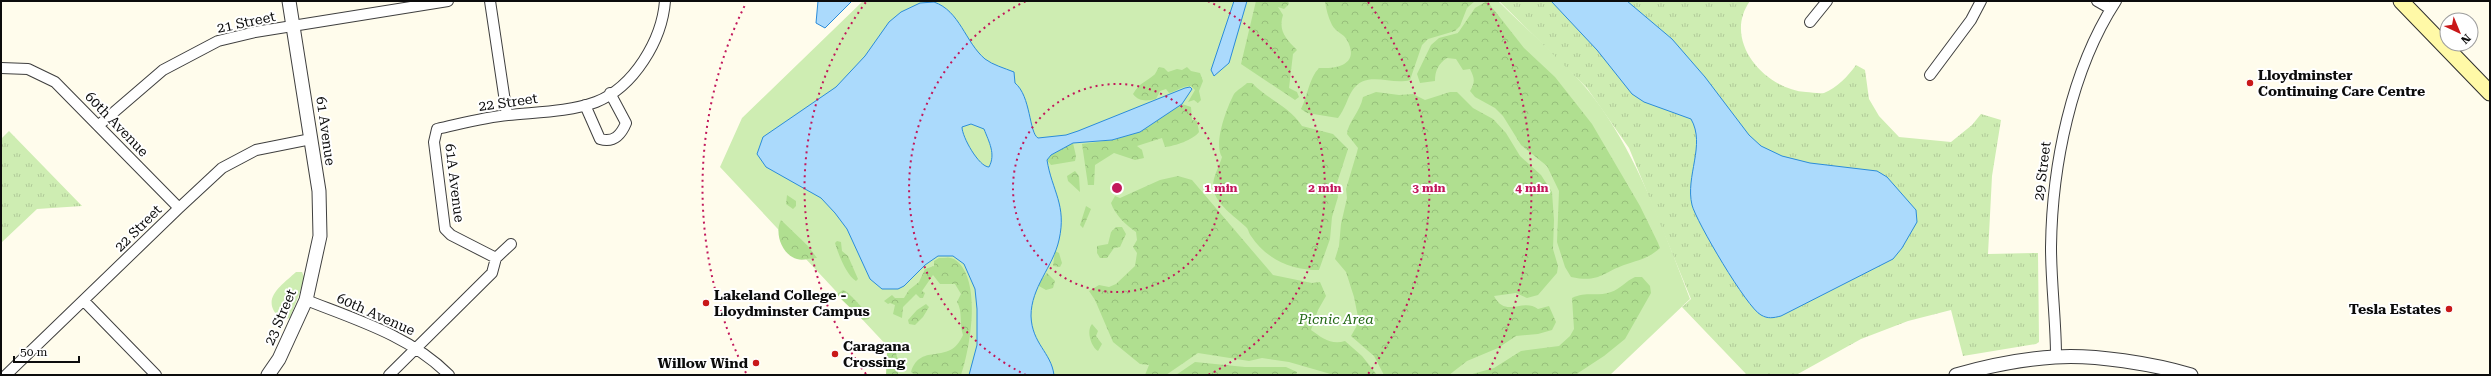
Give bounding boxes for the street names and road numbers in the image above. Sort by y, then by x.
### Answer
street label: 21 Street [215,8,277,36]
street label: 60th Avenue [82,88,152,160]
street label: 22 Street [477,90,539,114]
street label: 61 Avenue [313,96,339,167]
street label: 29 Street [2030,141,2054,201]
street label: 61A Avenue [442,143,468,224]
street label: 22 Street [111,201,165,255]
street label: 23 Street [261,287,299,347]
street label: 60th Avenue [335,290,418,338]

